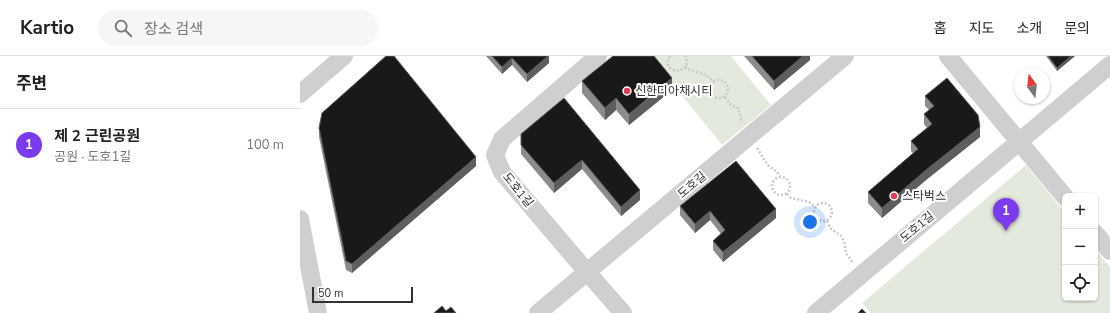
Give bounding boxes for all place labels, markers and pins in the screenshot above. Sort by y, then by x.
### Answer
place label: 신한디아채시티 [635,83,712,99]
marker: 신한디아채시티 [622,86,632,96]
place label: 스타벅스 [902,188,946,204]
marker: 스타벅스 [889,191,899,201]
pin: 1 [993,198,1019,231]

